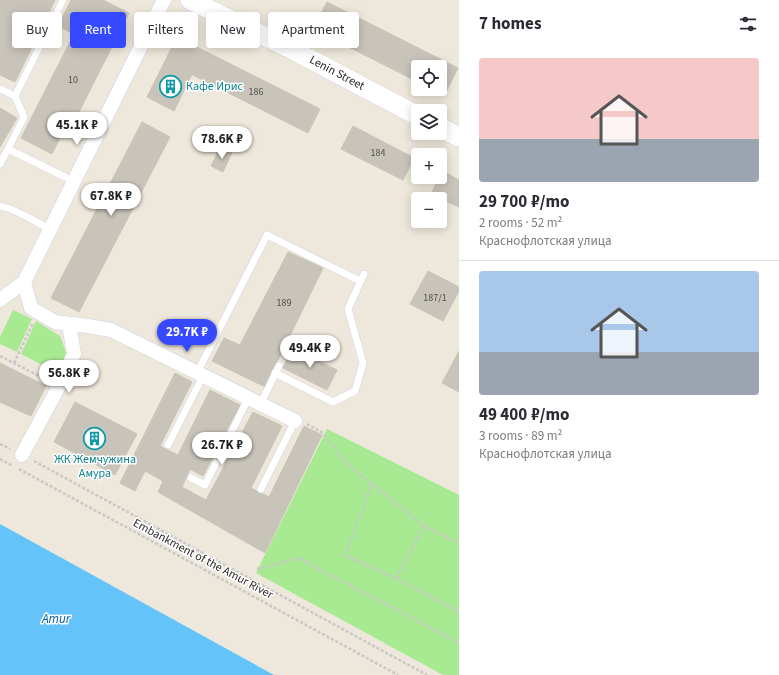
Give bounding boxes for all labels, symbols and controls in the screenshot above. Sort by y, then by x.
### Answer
chip: Buy [12,12,62,48]
chip: Rent [70,12,126,48]
chip: Filters [134,12,198,48]
chip: New [206,12,260,48]
chip: Apartment [268,12,359,48]
text: 7 homes [479,12,541,36]
icon: filters [737,13,759,35]
street label: Lenin Street [306,51,368,95]
map controls [411,60,447,228]
button: locate [411,60,447,96]
house number: 10 [68,73,78,87]
building icon: Кафе Ирис [157,73,183,99]
place label: Кафе Ирис [186,78,243,95]
icon: home [583,84,655,156]
house number: 186 [249,85,263,99]
button: layers [411,104,447,140]
pin: 45.1K ₽ [40,112,114,146]
text: 45.1K ₽ [56,116,98,134]
pin: 78.6K ₽ [185,126,259,160]
text: 78.6K ₽ [201,130,243,148]
house number: 184 [371,146,385,160]
button: + [411,148,447,184]
pin: 67.8K ₽ [74,183,148,217]
text: 67.8K ₽ [90,187,132,205]
text: 29 700 ₽/mo [479,190,569,214]
button: − [411,192,447,228]
text: 2 rooms · 52 m² [479,214,562,232]
text: Краснофлотская улица [479,232,612,250]
house number: 187/1 [423,291,447,305]
house number: 189 [277,296,291,310]
icon: home [583,297,655,369]
pin: 29.7K ₽ [150,319,224,353]
text: 29.7K ₽ [166,323,208,341]
pin: 49.4K ₽ [273,335,347,369]
text: 49.4K ₽ [289,339,331,357]
pin: 56.8K ₽ [32,360,106,394]
text: 56.8K ₽ [48,364,90,382]
text: 49 400 ₽/mo [479,403,569,427]
building icon: ЖК Жемчужина Амура [82,425,108,451]
text: 3 rooms · 89 m² [479,427,562,445]
pin: 26.7K ₽ [185,432,259,466]
text: 26.7K ₽ [201,436,243,454]
text: Краснофлотская улица [479,445,612,463]
place label: ЖК Жемчужина Амура [54,451,136,482]
street label: Embankment of the Amur River [130,515,277,604]
water label: Amur [41,610,71,628]

